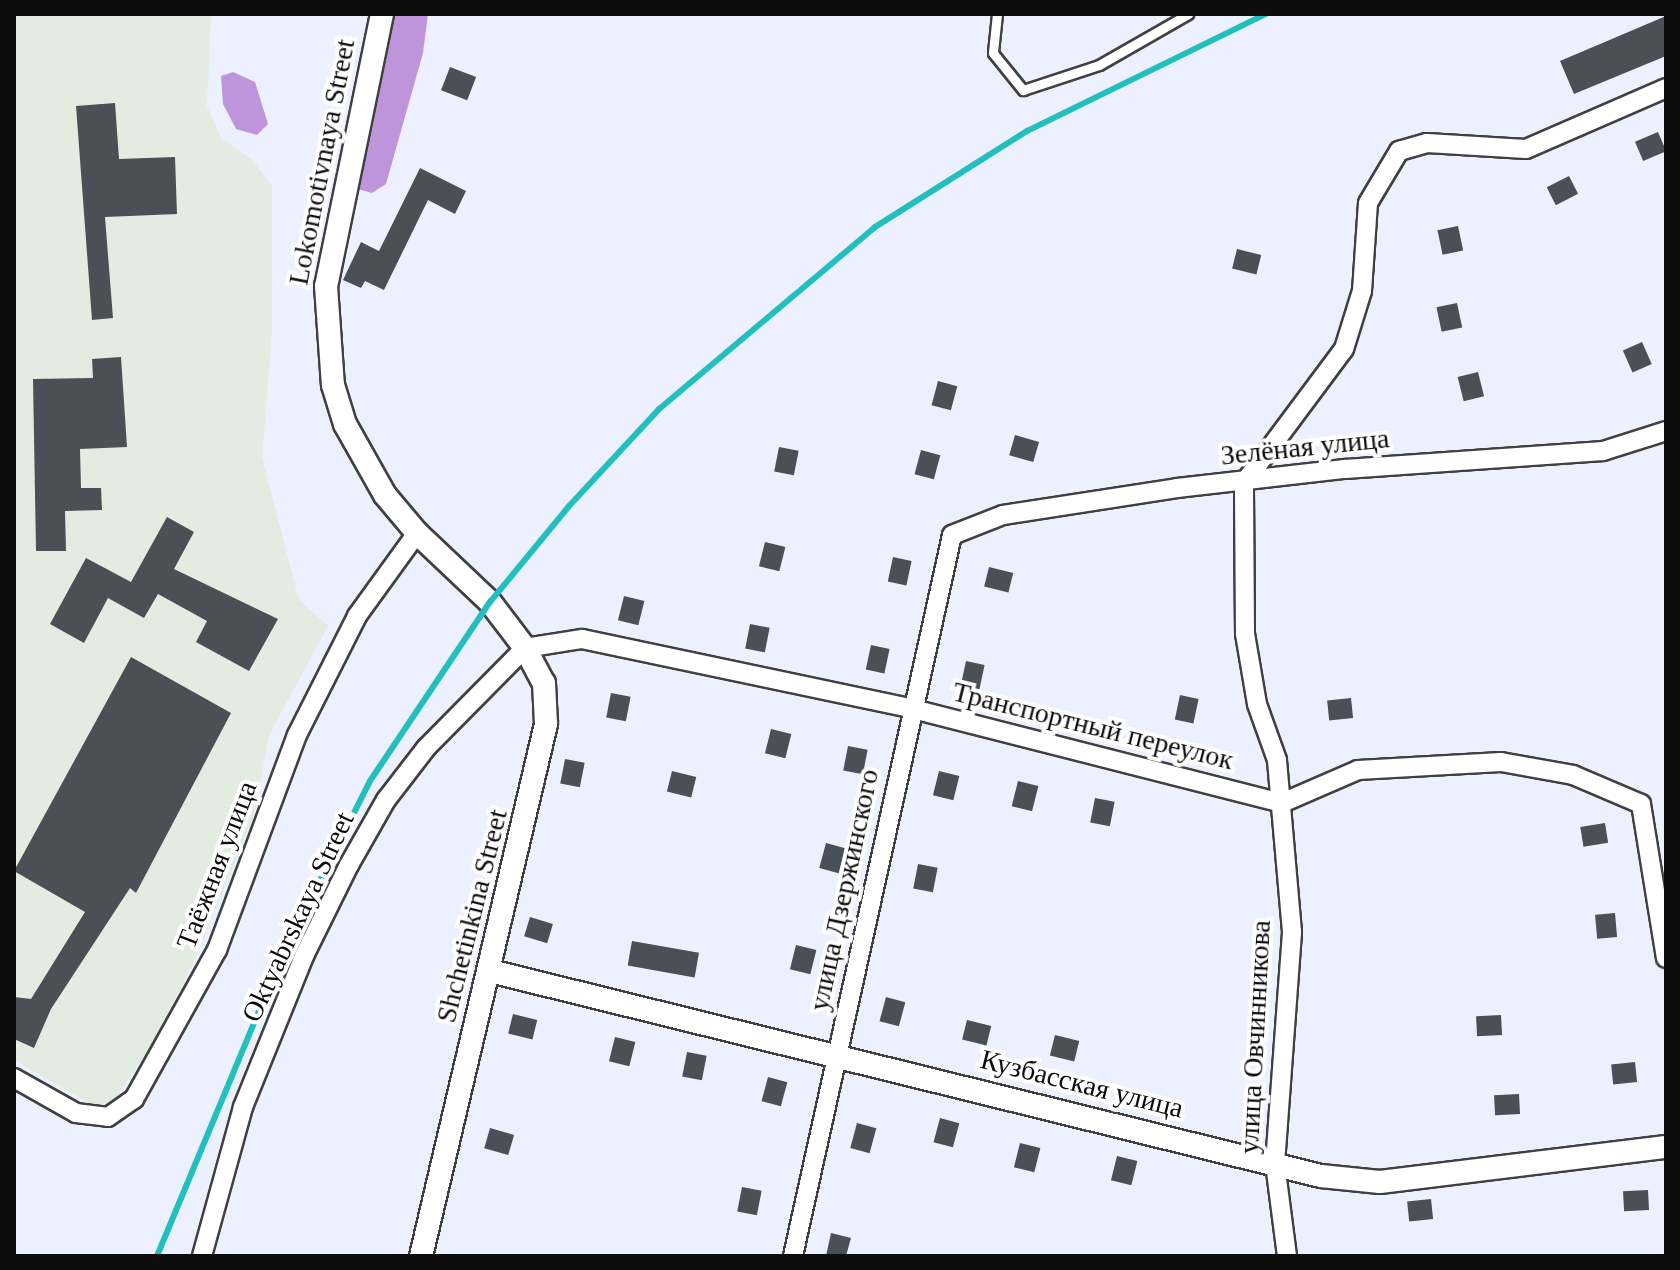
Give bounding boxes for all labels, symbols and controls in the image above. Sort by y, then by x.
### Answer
street label: Lokomotivnaya Street [282,36,362,288]
street label: Зелёная улица [1219,421,1391,473]
street label: Транспортный переулок [949,675,1237,777]
street label: улица Дзержинского [802,766,886,1014]
street label: Таёжная улица [170,776,264,954]
street label: Shchetinkina Street [429,806,515,1026]
street label: Oktyabrskaya Street [235,807,361,1027]
street label: улица Овчинникова [1232,919,1278,1155]
street label: Кузбасская улица [977,1043,1187,1125]

